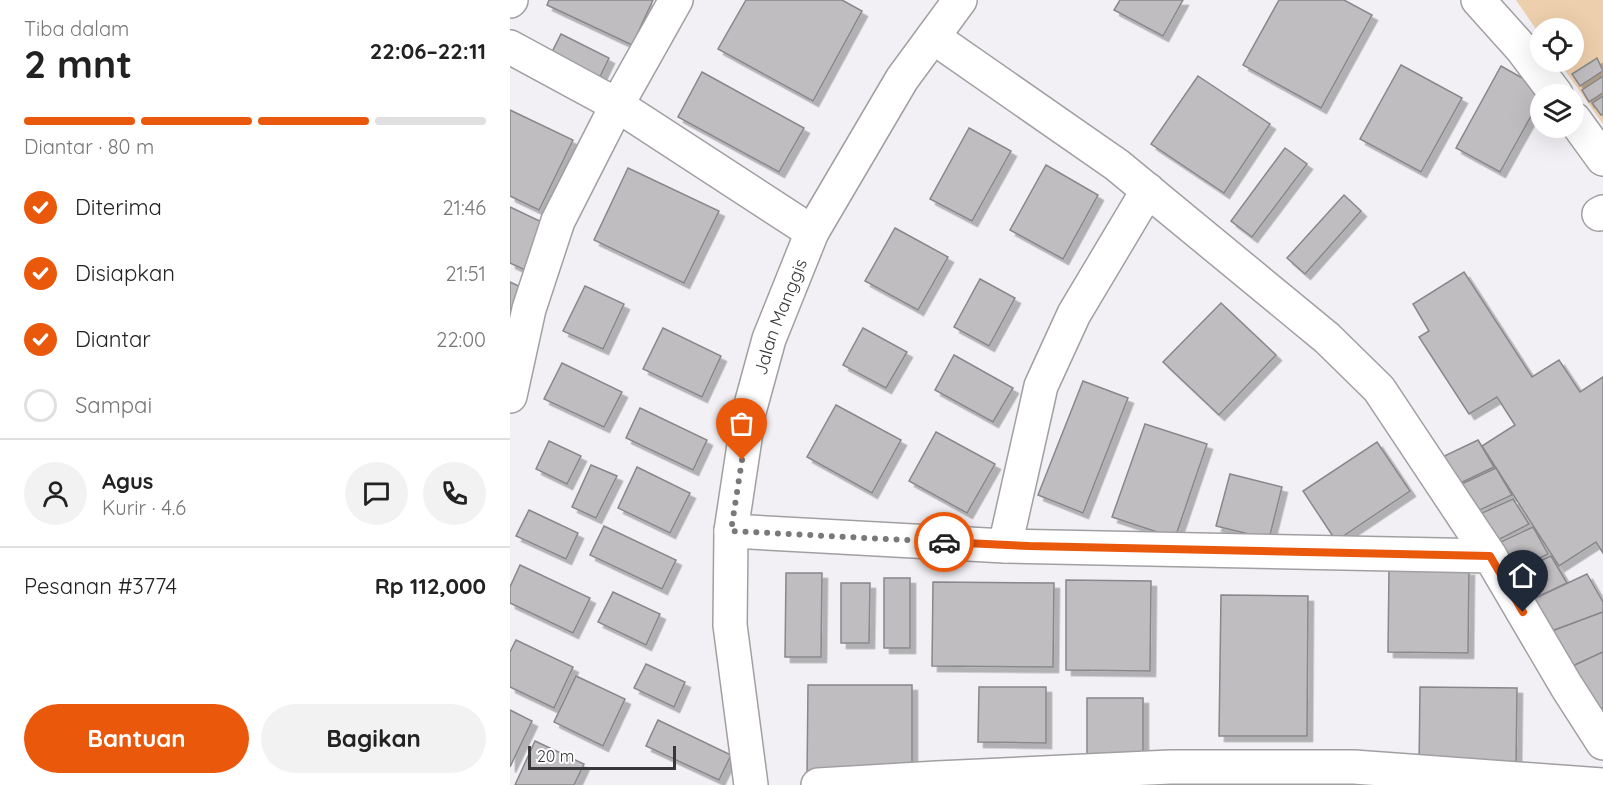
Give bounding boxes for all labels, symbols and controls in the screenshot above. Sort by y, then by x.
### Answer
text: Tiba dalam [24,16,129,41]
map controls [1530,18,1584,138]
button: locate [1530,18,1584,72]
text: 22:06–22:11 [370,37,486,65]
text: 2 mnt [24,39,132,88]
button: layers [1530,84,1584,138]
text: Diantar · 80 m [24,134,154,159]
icon: check [24,191,57,224]
text: Diterima [75,193,162,221]
text: 21:46 [442,195,486,220]
street label: Jalan Manggis [748,255,812,377]
icon: check [24,257,57,290]
text: Disiapkan [75,259,175,287]
text: 21:51 [445,261,486,286]
icon: check [24,323,57,356]
text: Diantar [75,325,151,353]
text: 22:00 [436,327,486,352]
text: Sampai [75,391,152,419]
pin [716,398,767,460]
icon: bag [725,407,758,440]
button: person [24,462,87,525]
button: chat [345,462,408,525]
button: phone [423,462,486,525]
text: Agus [102,467,153,495]
text: Kurir · 4.6 [102,495,186,520]
courier [914,512,974,572]
icon: car [928,526,961,559]
pin [1497,550,1548,612]
icon: home [1506,559,1539,592]
text: Pesanan #3774 [24,572,177,600]
text: Rp 112,000 [375,572,486,600]
button: Bantuan [24,704,249,773]
button: Bagikan [261,704,486,773]
scale bar [528,743,676,770]
text: 20 m [537,746,574,766]

